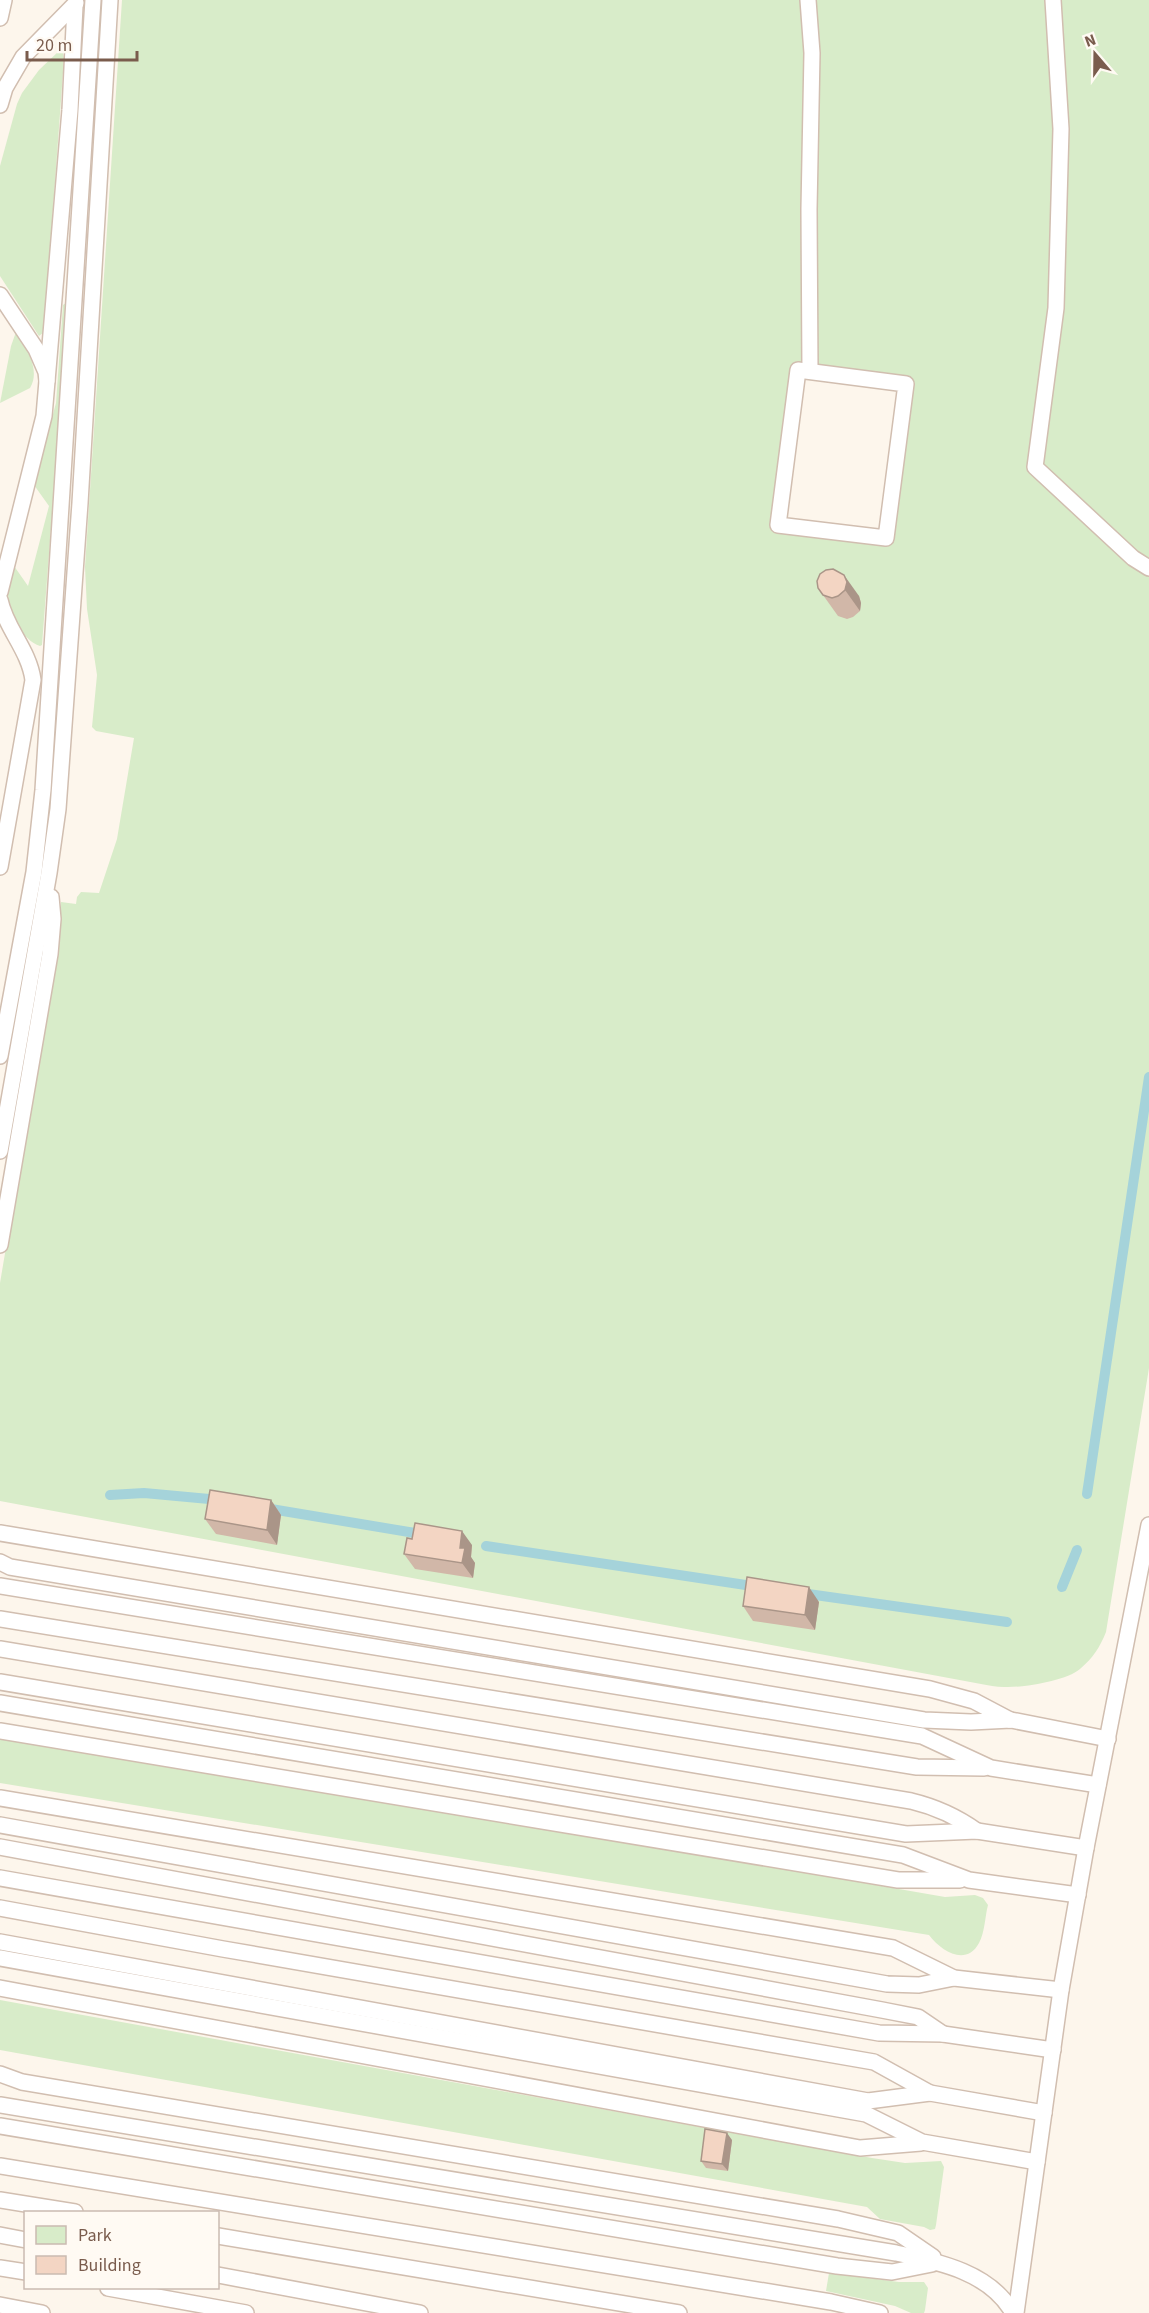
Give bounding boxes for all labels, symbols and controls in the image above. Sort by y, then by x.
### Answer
scale bar [27,24,136,62]
north arrow [1065,24,1125,84]
text: N [1081,29,1099,53]
text: 20 m [36,33,72,58]
legend [24,2211,219,2289]
text: Park [78,2223,112,2248]
text: Building [78,2253,141,2278]

